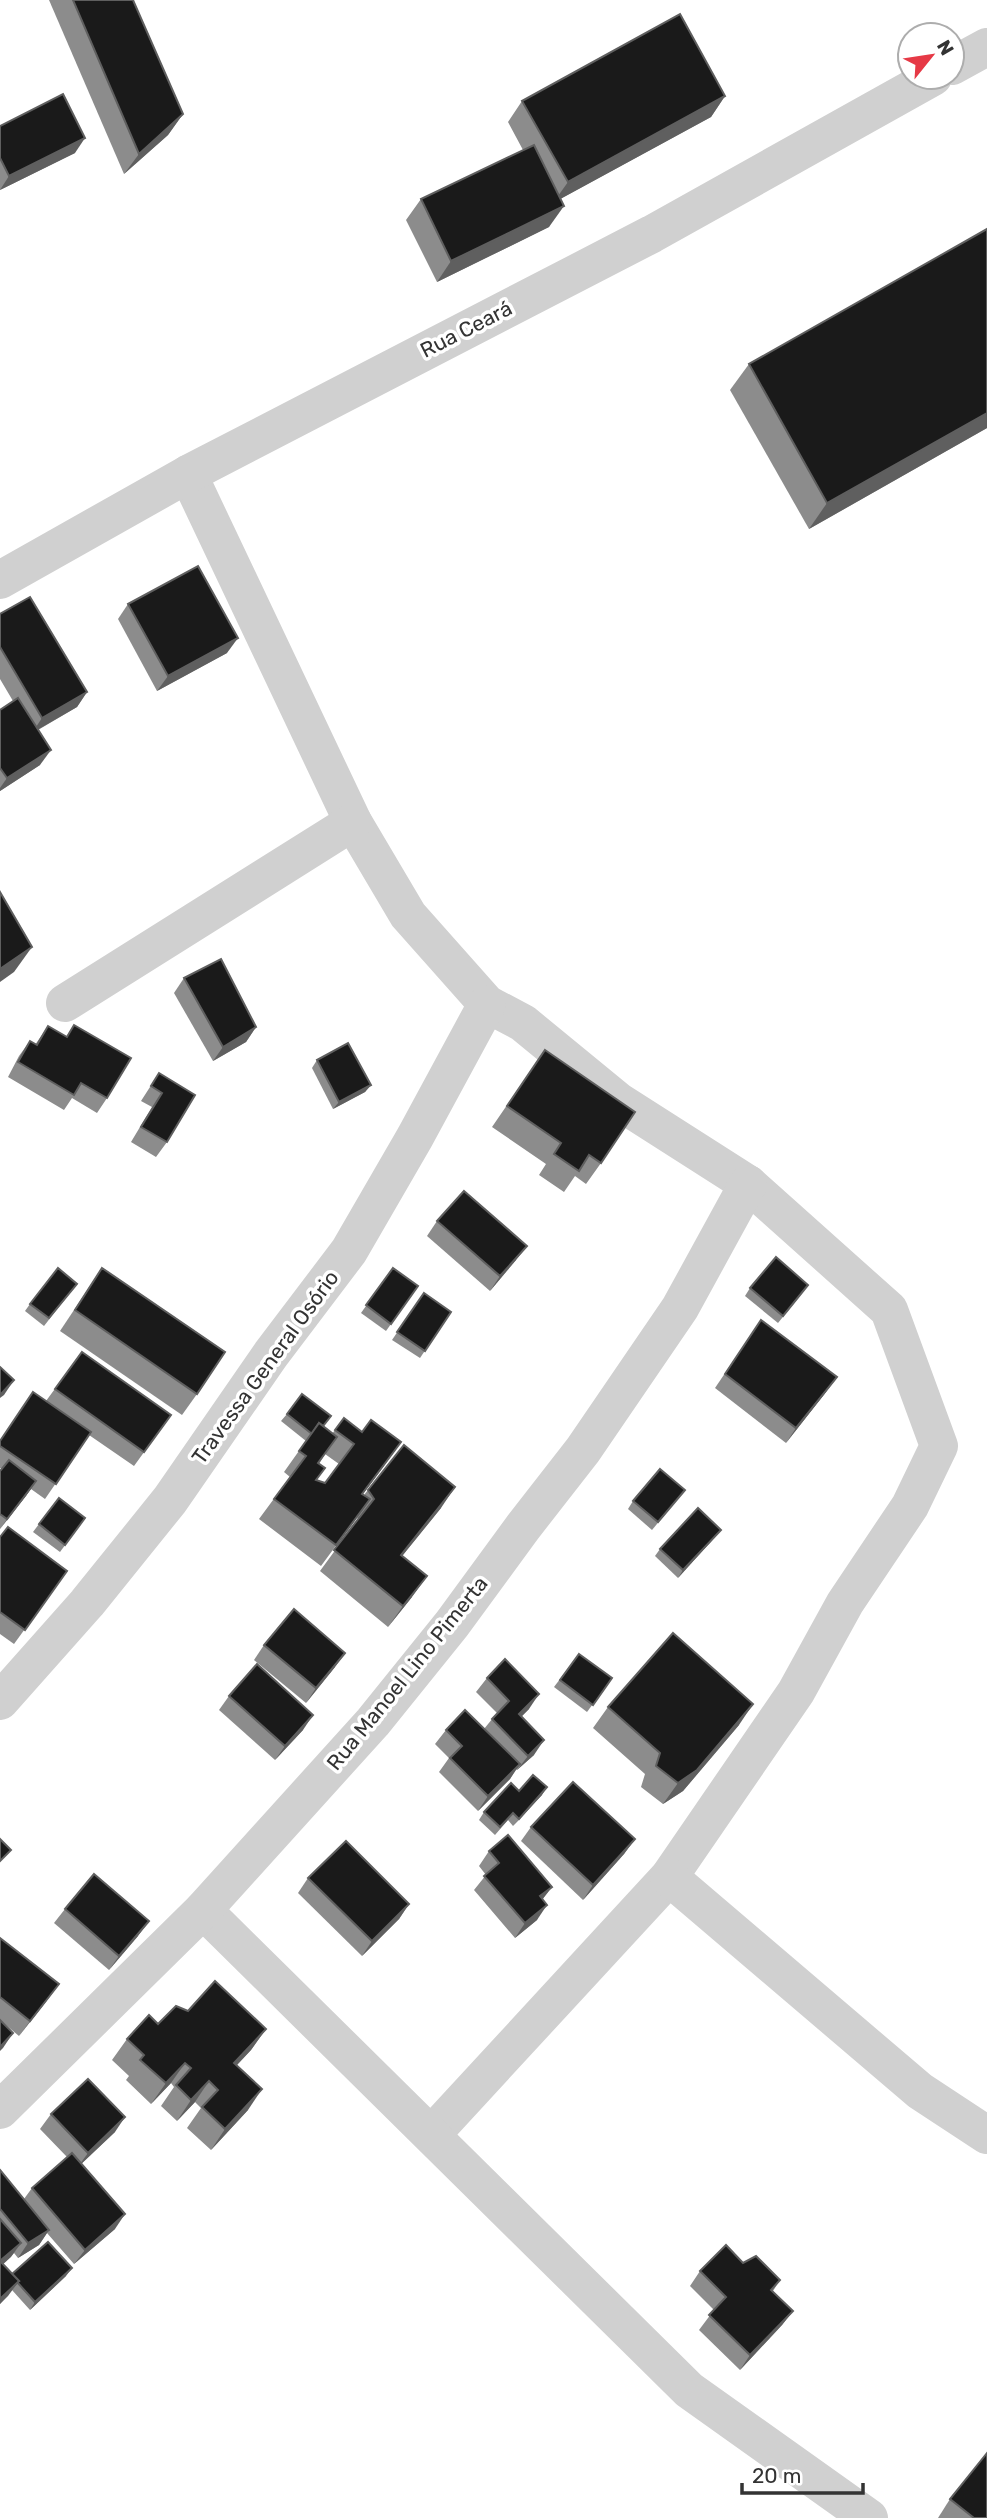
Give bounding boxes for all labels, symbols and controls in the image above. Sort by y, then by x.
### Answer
north arrow [896,21,966,91]
text: N [932,36,959,59]
street label: Rua Ceará [416,295,516,363]
street label: Travessa General Osório [186,1265,344,1469]
street label: Rua Manoel Lino Pimerta [321,1571,493,1775]
scale bar [742,2452,863,2496]
text: 20 m [752,2463,801,2488]

